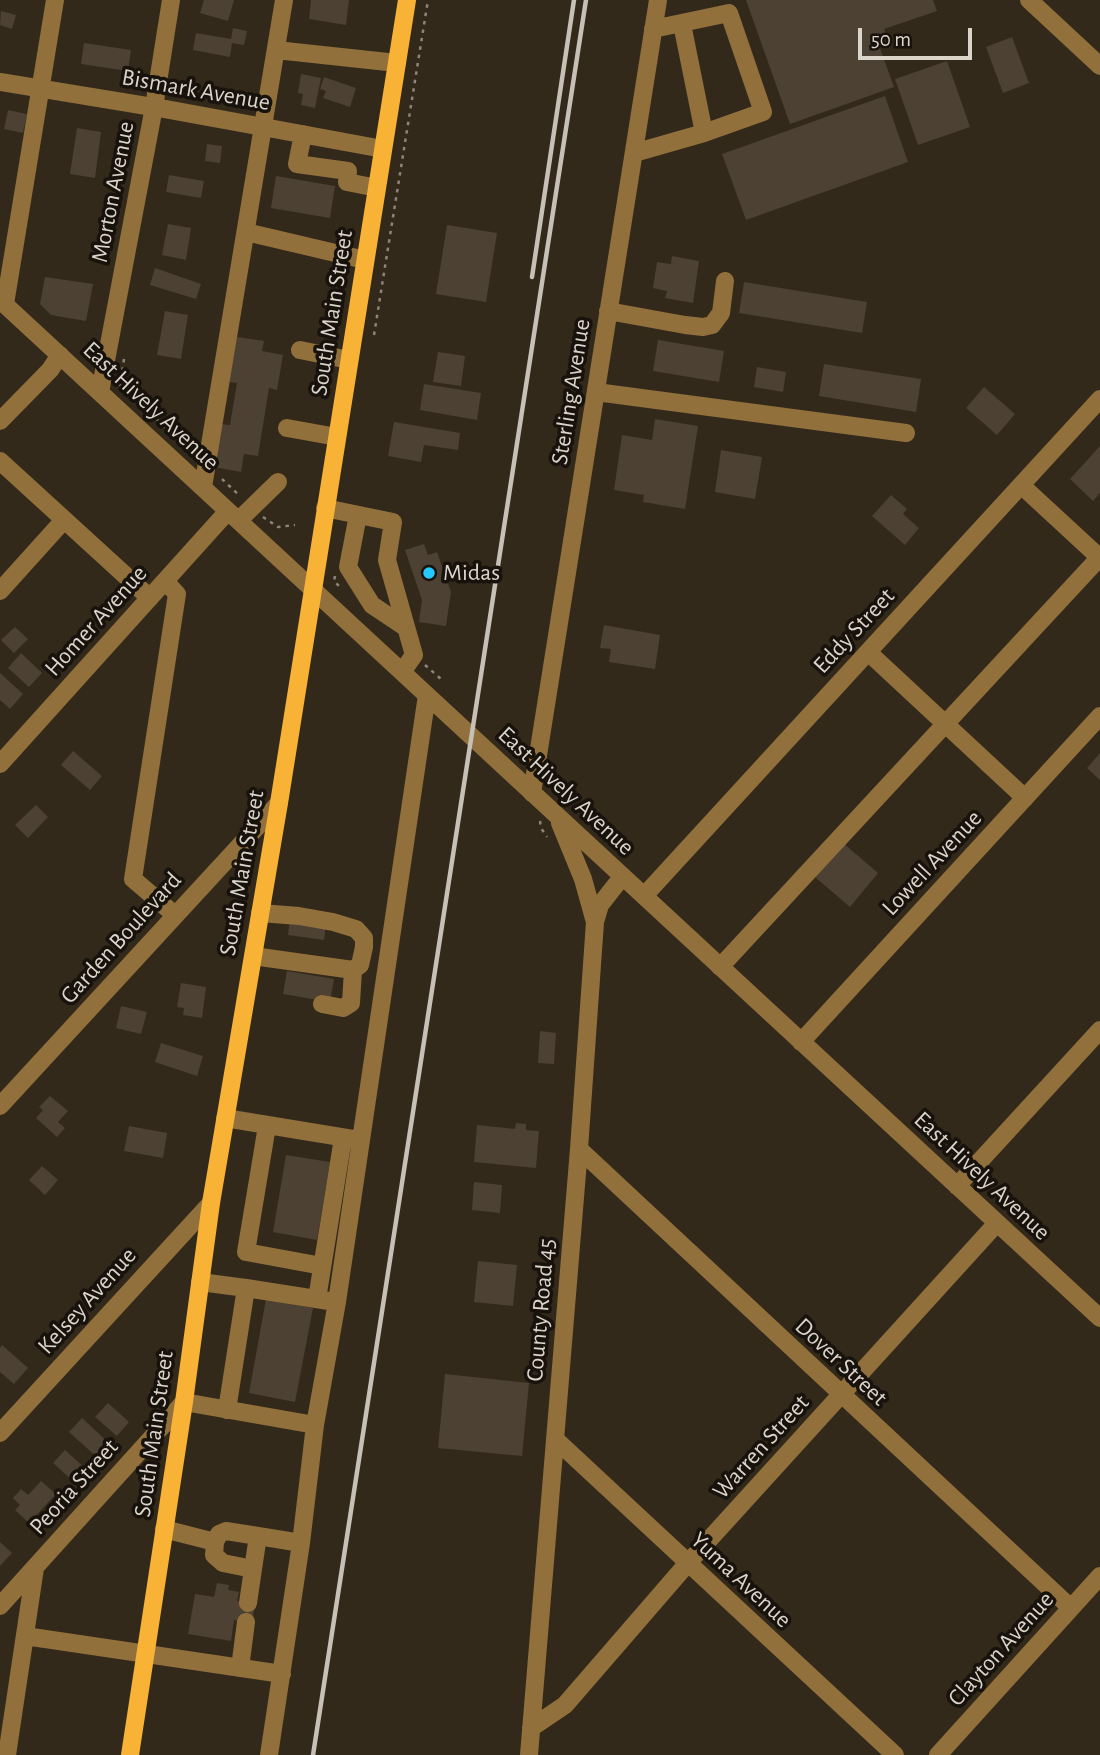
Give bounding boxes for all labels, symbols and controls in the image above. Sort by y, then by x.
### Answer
scale bar [862,14,976,58]
text: 50 m [871,29,911,50]
street label: Bismark Avenue [120,63,272,117]
street label: Morton Avenue [85,119,141,265]
street label: South Main Street [305,228,359,398]
street label: Sterling Avenue [545,317,597,467]
street label: East Hively Avenue [77,336,225,476]
place label: Midas [443,559,500,587]
street label: Homer Avenue [39,560,153,682]
marker: Midas [421,565,437,581]
street label: Eddy Street [807,582,901,680]
street label: East Hively Avenue [492,721,640,861]
street label: South Main Street [213,788,271,958]
street label: Lowell Avenue [876,804,988,922]
street label: Garden Boulevard [54,866,188,1010]
street label: East Hively Avenue [908,1106,1056,1246]
street label: County Road 45 [520,1237,562,1383]
street label: Kelsey Avenue [32,1242,142,1360]
street label: Dover Street [789,1312,893,1412]
street label: South Main Street [128,1349,180,1519]
street label: Warren Street [707,1389,815,1505]
street label: Peoria Street [23,1433,125,1541]
street label: Yuma Avenue [685,1526,797,1634]
street label: Clayton Avenue [942,1586,1060,1712]

